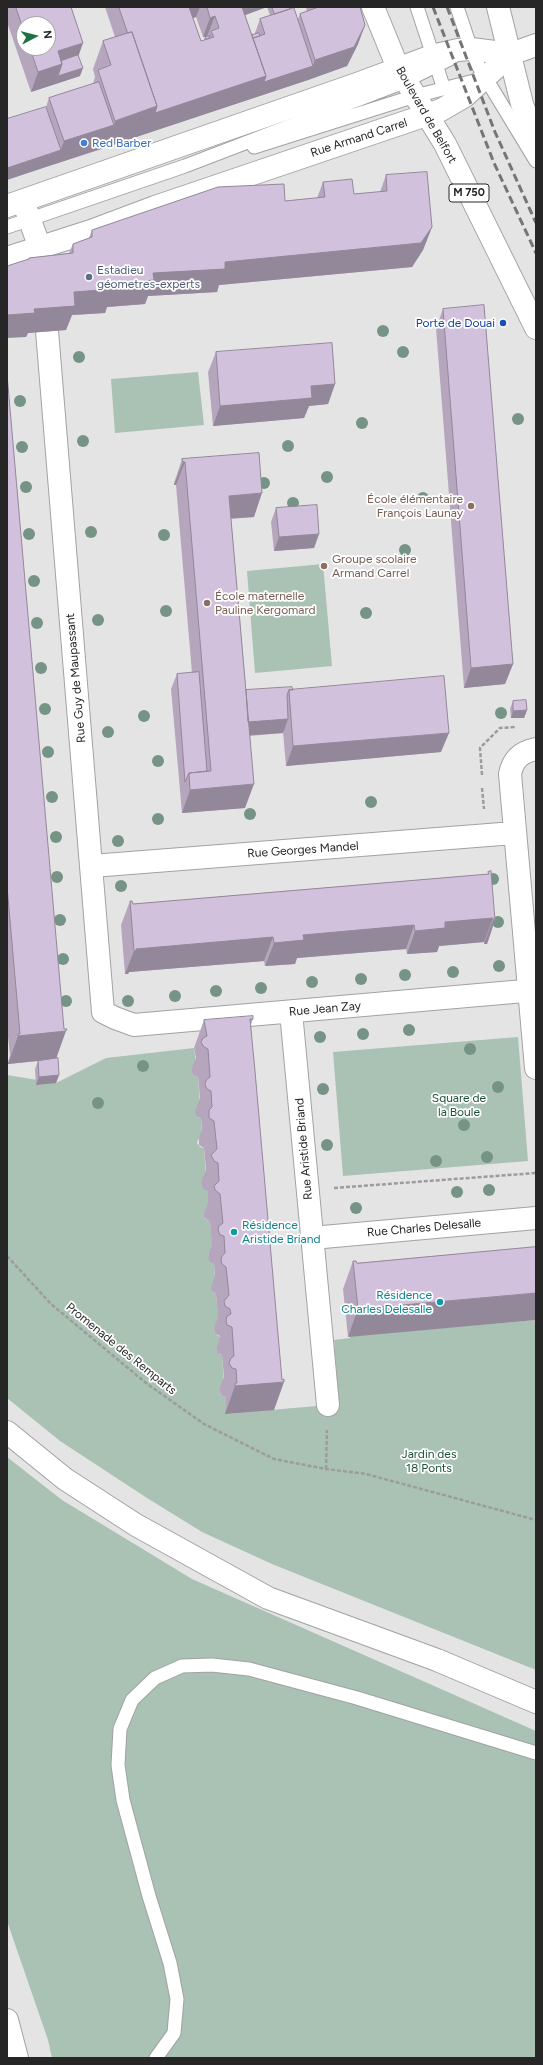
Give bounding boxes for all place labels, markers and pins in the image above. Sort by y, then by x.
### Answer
place label: Red Barber [92,136,151,150]
marker: Red Barber [79,138,89,148]
place label: Estadieu géometres-experts [97,263,200,291]
marker: Estadieu géometres-experts [84,272,94,282]
place label: Porte de Douai [416,316,495,330]
marker: Porte de Douai [498,318,508,328]
place label: École élémentaire François Launay [367,492,463,520]
marker: École élémentaire François Launay [466,501,476,511]
place label: Groupe scolaire Armand Carrel [332,552,417,580]
marker: Groupe scolaire Armand Carrel [319,561,329,571]
place label: École maternelle Pauline Kergomard [215,589,316,617]
marker: École maternelle Pauline Kergomard [202,598,212,608]
place label: Résidence Aristide Briand [242,1218,320,1246]
marker: Résidence Aristide Briand [229,1227,239,1237]
place label: Résidence Charles Delesalle [341,1288,432,1316]
marker: Résidence Charles Delesalle [435,1297,445,1307]

